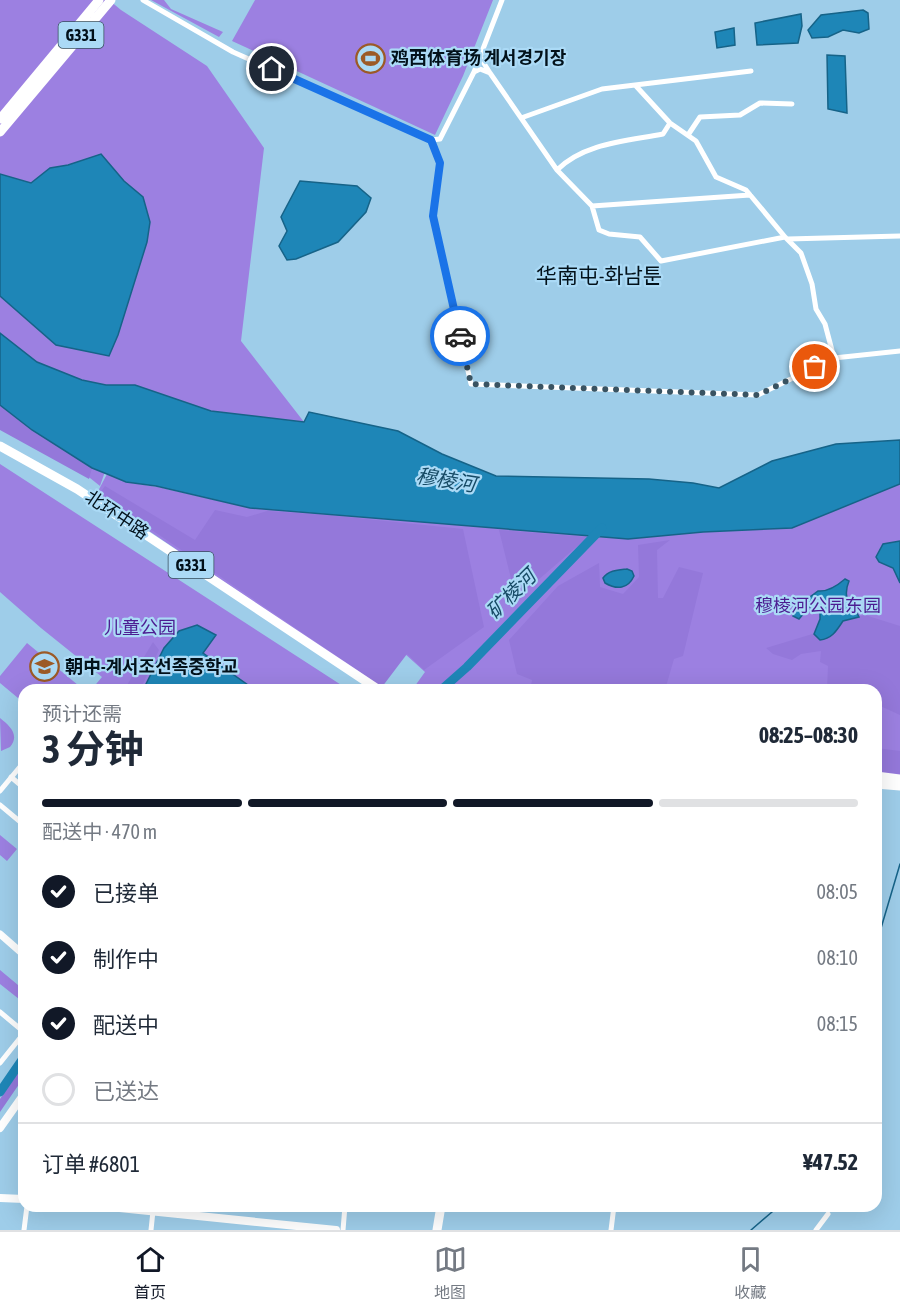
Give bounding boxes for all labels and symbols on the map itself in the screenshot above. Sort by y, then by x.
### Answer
road number: G331 [58,22,104,48]
sports icon: 鸡西体育场 계서경기장 [354,42,386,74]
pin [246,43,297,94]
place label: 鸡西体育场 계서경기장 [391,47,567,68]
district label: 华南屯-화남툰 [536,263,662,287]
courier [430,306,490,366]
pin [789,341,840,392]
water label: 穆棱河 [415,463,481,496]
street label: 北环中路 [82,486,153,543]
road number: G331 [168,552,213,578]
water label: 矿棱河 [481,561,543,623]
park label: 穆棱河公园东园 [755,595,881,616]
park label: 儿童公园 [104,617,176,638]
school or university icon: 朝中-계서조선족중학교 [28,651,60,683]
place label: 朝中-계서조선족중학교 [65,656,238,677]

